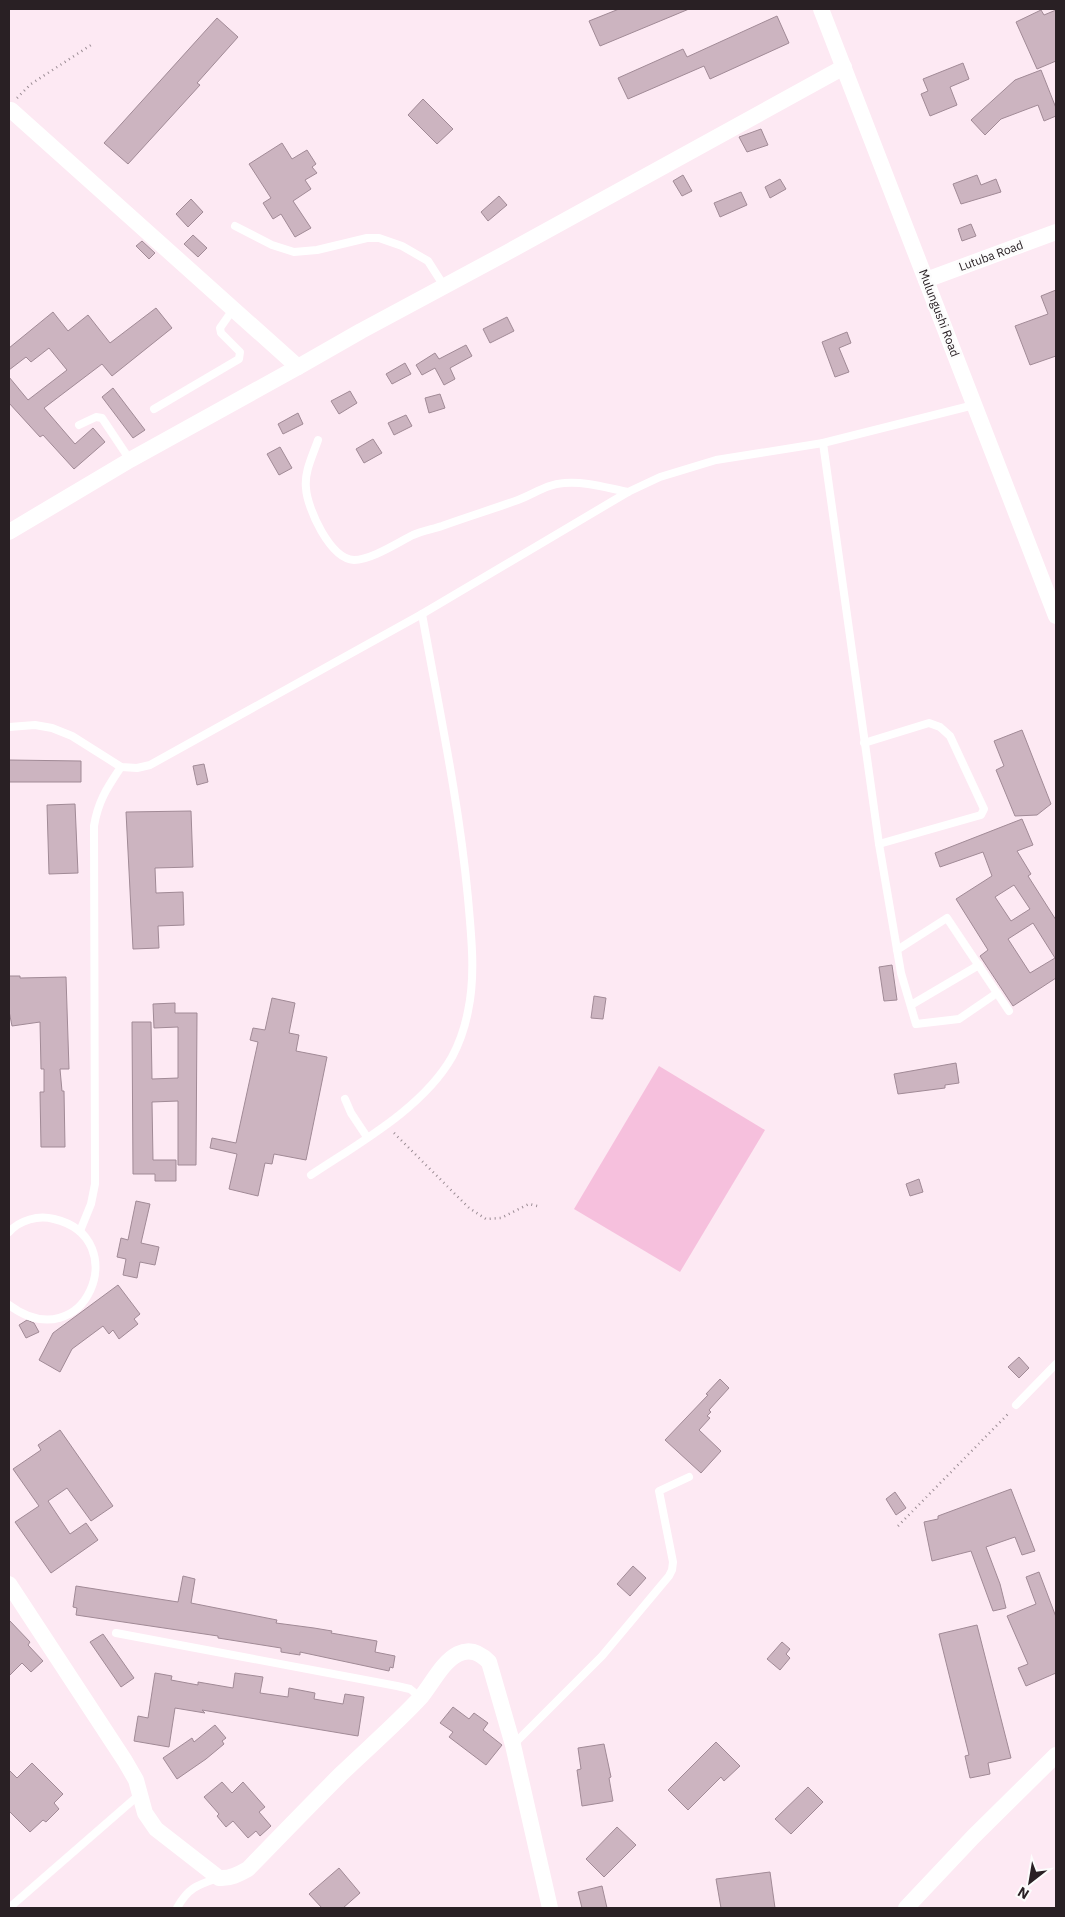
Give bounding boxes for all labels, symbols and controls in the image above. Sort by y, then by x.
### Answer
street label: Lutuba Road [957,237,1025,274]
street label: Mulungushi Road [916,267,963,359]
north arrow [1005,1857,1055,1907]
text: N [1014,1883,1032,1903]

